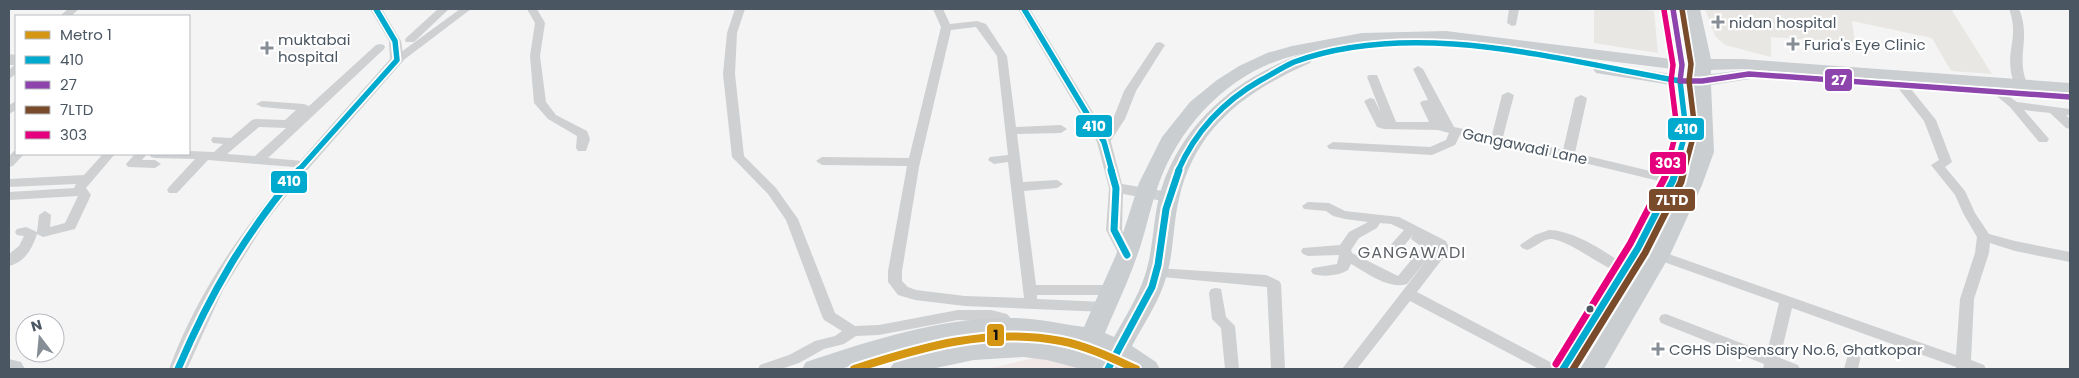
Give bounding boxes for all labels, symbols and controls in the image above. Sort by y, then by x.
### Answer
place label: nidan hospital [1729,12,1836,33]
legend [15,15,190,155]
marker: nidan hospital [1711,15,1725,29]
text: Metro 1 [60,24,112,45]
place label: muktabai hospital [278,29,350,67]
place label: Furia's Eye Clinic [1804,34,1926,55]
marker: Furia's Eye Clinic [1786,37,1800,51]
marker: muktabai hospital [260,41,274,55]
text: 410 [60,49,84,70]
line badge: 27 [1824,68,1853,92]
text: 27 [1831,70,1847,90]
text: 27 [60,74,77,95]
text: 7LTD [60,99,93,120]
line badge: 410 [1075,114,1113,138]
text: 410 [1082,116,1106,136]
line badge: 410 [1667,117,1705,141]
text: 410 [1674,119,1698,139]
street label: Gangawadi Lane [1460,122,1590,170]
text: 303 [60,124,87,145]
line badge: 303 [1649,151,1687,175]
text: 303 [1655,153,1681,173]
line badge: 410 [270,170,308,194]
text: 410 [277,171,301,191]
line badge: 7LTD [1648,188,1696,212]
text: 7LTD [1656,190,1688,210]
district label: GANGAWADI [1358,241,1466,264]
unlabelled marker [1585,304,1595,314]
north arrow [15,313,65,363]
text: N [29,314,44,337]
line badge: 1 [986,323,1005,347]
text: 1 [993,325,999,345]
place label: CGHS Dispensary No.6, Ghatkopar [1669,339,1923,360]
marker: CGHS Dispensary No.6, Ghatkopar [1651,342,1665,356]

